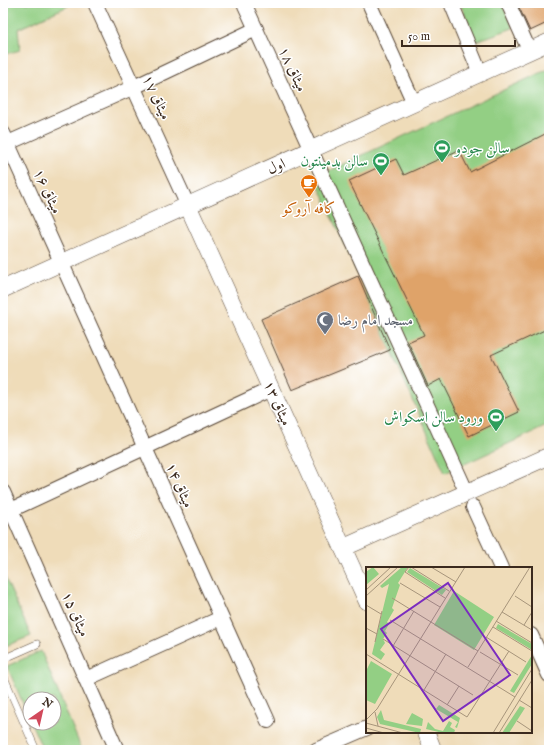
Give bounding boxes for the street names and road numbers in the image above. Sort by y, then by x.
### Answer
street label: میثاق ۱۸ [274,44,311,95]
street label: میثاق ۱۷ [138,72,175,123]
street label: اول [264,154,288,179]
street label: میثاق ۱۶ [29,166,66,217]
street label: میثاق ۱۳ [259,378,296,429]
street label: میثاق ۱۴ [161,460,198,511]
street label: میثاق ۱۵ [57,589,94,640]

